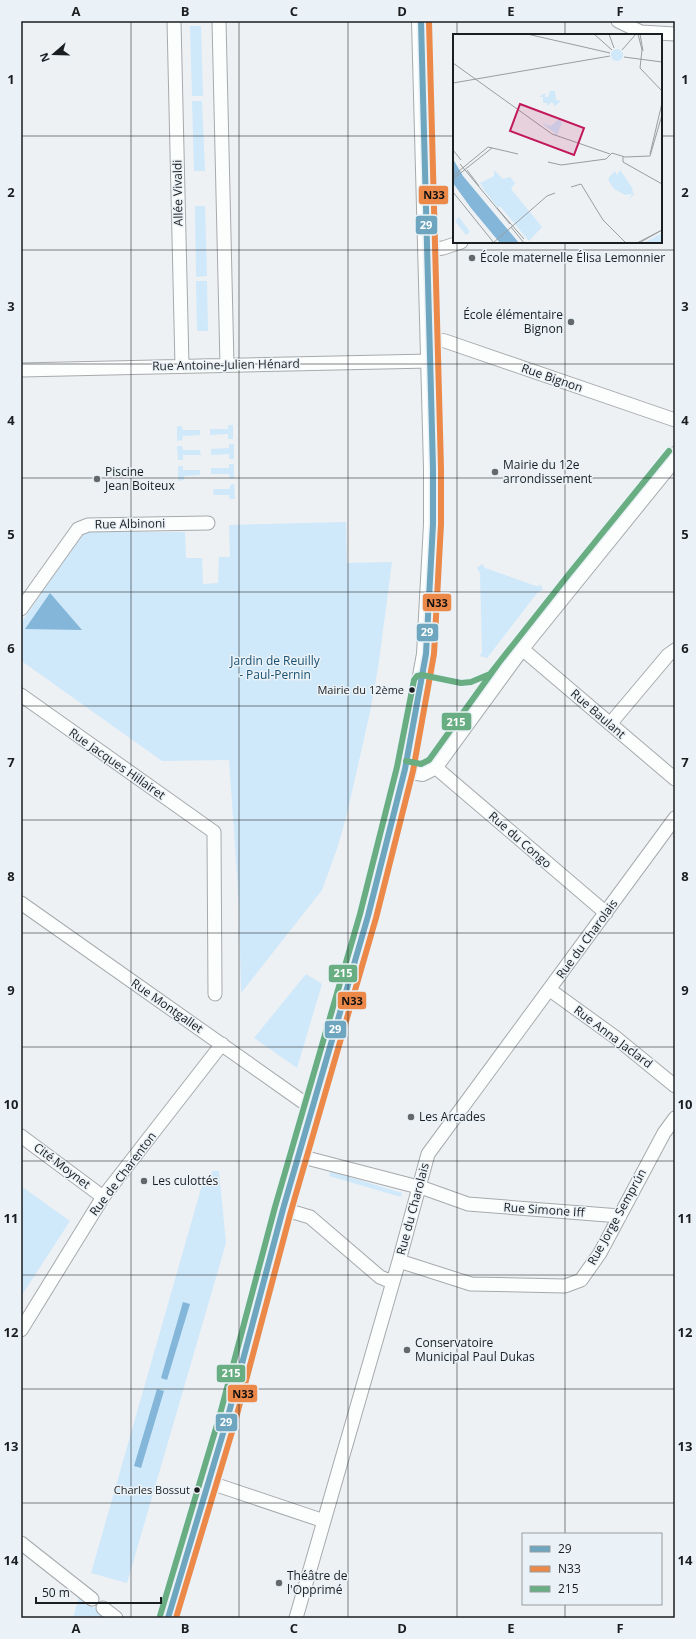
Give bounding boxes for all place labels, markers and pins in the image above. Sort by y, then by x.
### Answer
place label: École maternelle Élisa Lemonnier [480,249,665,266]
marker: École maternelle Élisa Lemonnier [467,253,477,263]
place label: École élémentaire Bignon [463,306,563,337]
marker: École élémentaire Bignon [566,317,576,327]
place label: Mairie du 12e arrondissement [503,456,592,487]
place label: Piscine Jean Boiteux [104,463,175,494]
marker: Mairie du 12e arrondissement [490,467,500,477]
marker: Piscine Jean Boiteux [92,474,102,484]
place label: Mairie du 12ème [317,682,404,697]
marker: Mairie du 12ème [407,685,417,695]
place label: Les Arcades [419,1108,486,1125]
marker: Les Arcades [406,1112,416,1122]
place label: Les culottés [152,1172,218,1189]
marker: Les culottés [139,1176,149,1186]
place label: Conservatoire Municipal Paul Dukas [415,1334,535,1365]
marker: Conservatoire Municipal Paul Dukas [402,1345,412,1355]
place label: Charles Bossut [114,1482,190,1497]
marker: Charles Bossut [192,1485,202,1495]
place label: Théâtre de l'Opprimé [287,1567,348,1598]
marker: Théâtre de l'Opprimé [274,1578,284,1588]

